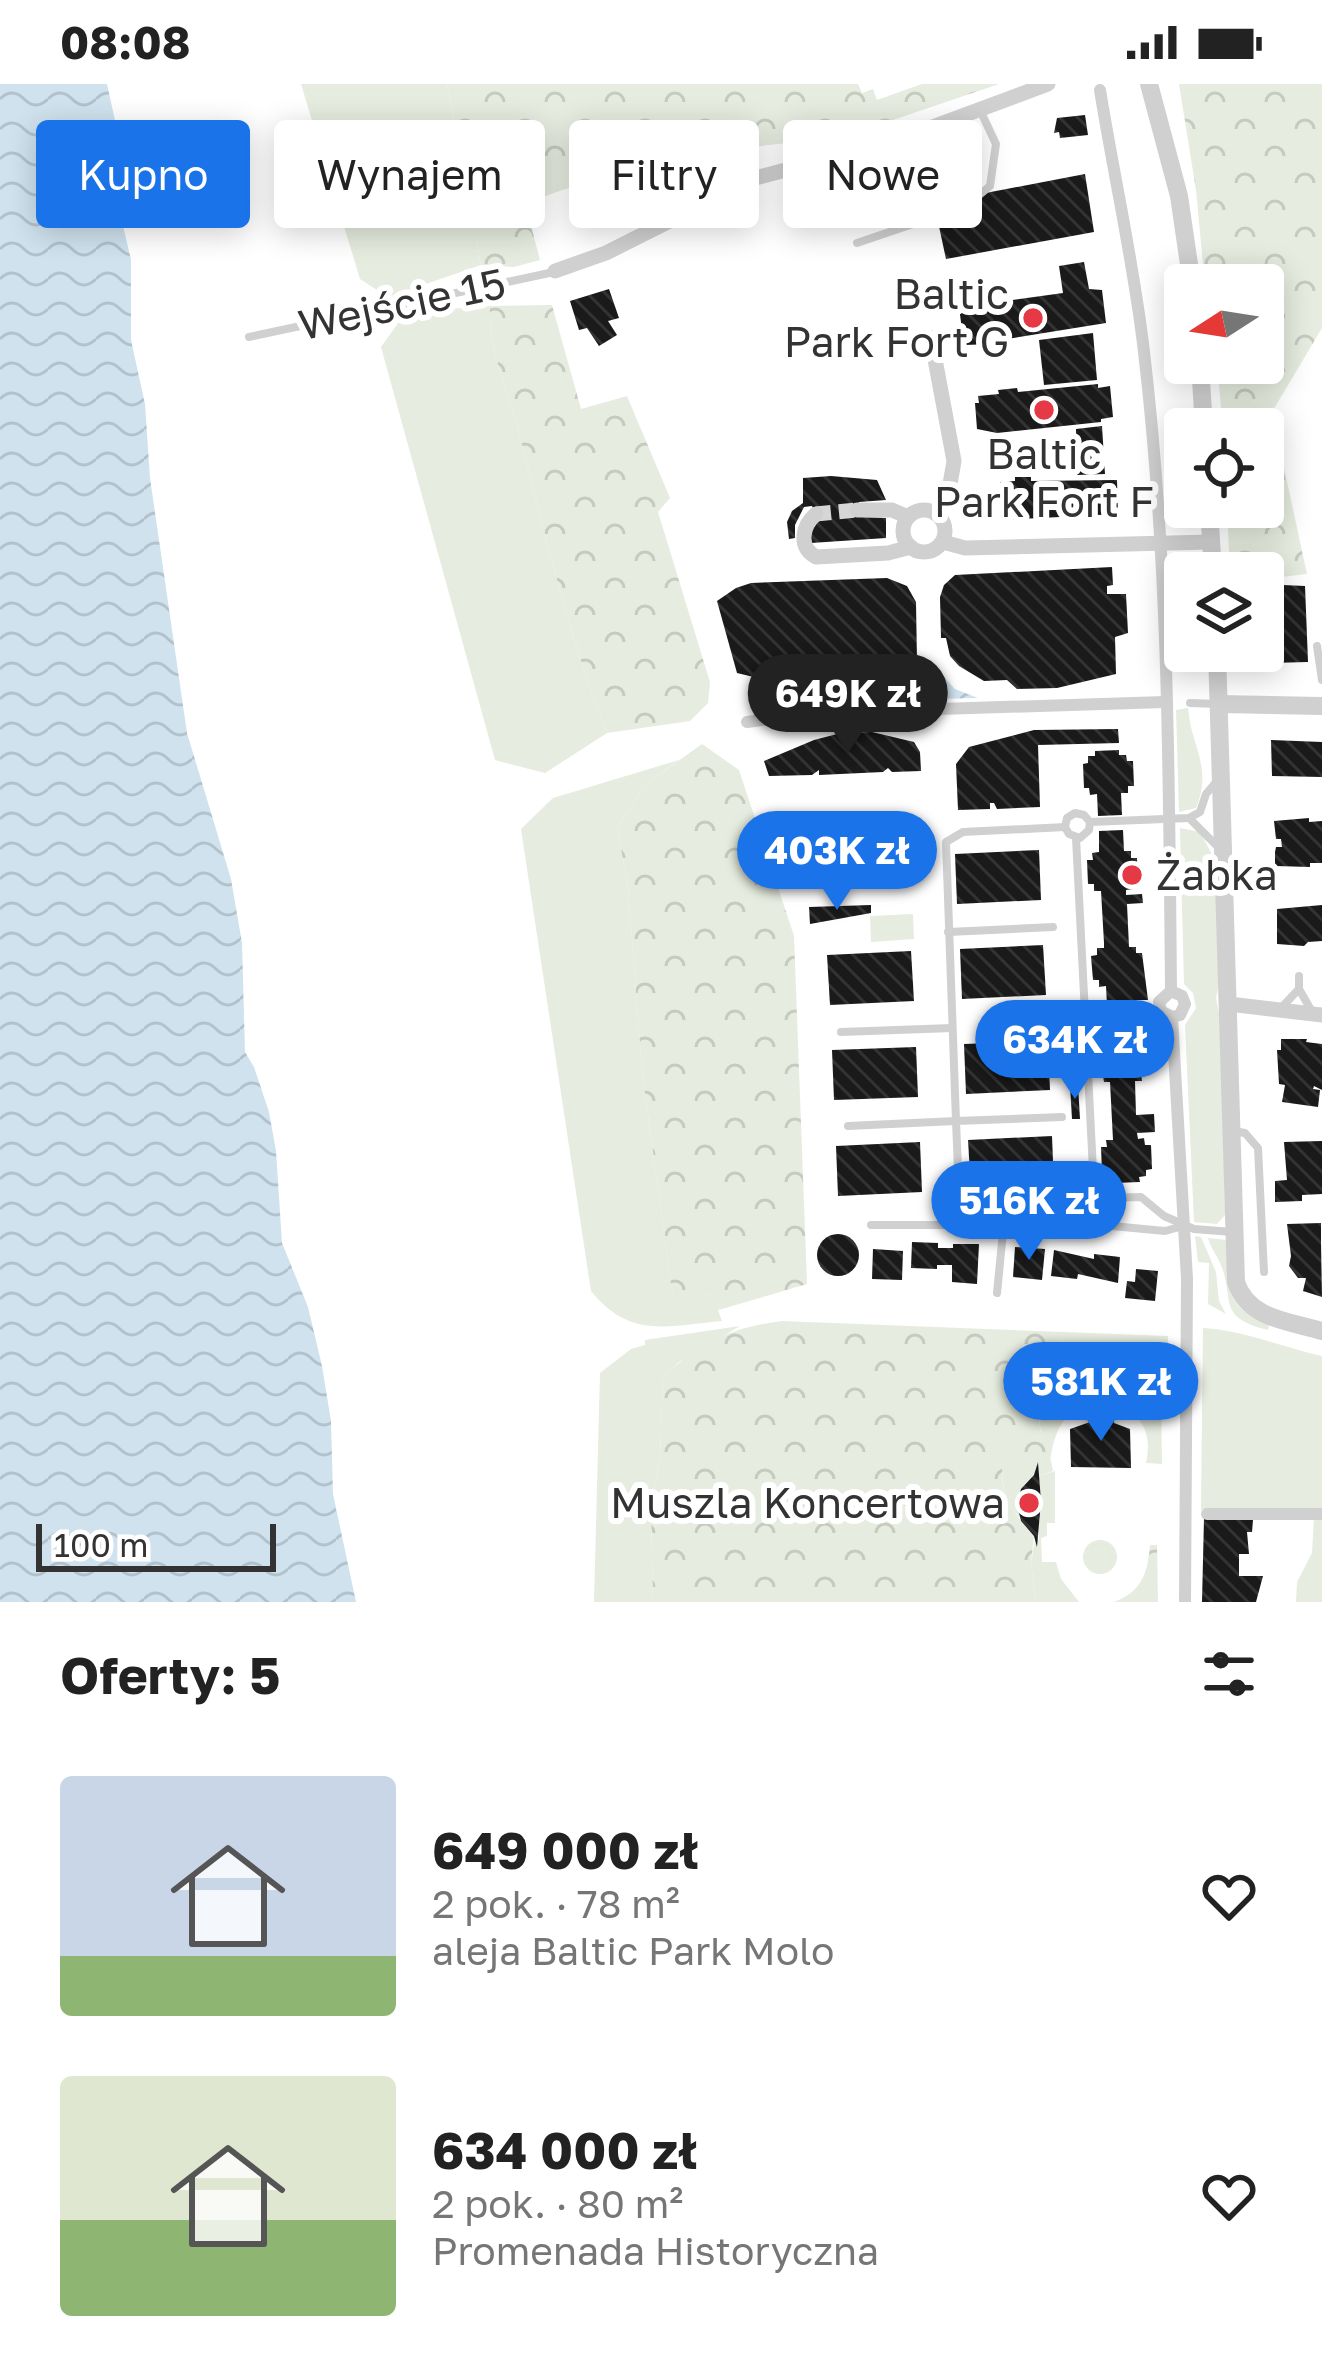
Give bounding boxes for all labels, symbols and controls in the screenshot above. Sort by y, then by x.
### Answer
text: 08:08 [60,15,191,69]
chip: Kupno [36,120,250,228]
chip: Wynajem [274,120,545,228]
chip: Filtry [569,120,759,228]
chip: Nowe [783,120,982,228]
street label: Wejście 15 [294,257,510,349]
north arrow [1164,264,1284,384]
map controls [1164,264,1284,672]
place label: Baltic Park Fort G [784,268,1009,366]
marker: Baltic Park Fort G [1020,305,1046,331]
marker: Baltic Park Fort F [1031,397,1057,423]
button: locate [1164,408,1284,528]
place label: Baltic Park Fort F [934,428,1154,526]
button: layers [1164,552,1284,672]
pin: 649K zł [737,654,959,756]
text: 649K zł [775,669,921,716]
pin: 403K zł [726,811,948,913]
text: 403K zł [764,826,910,873]
place label: Żabka [1156,849,1278,899]
marker: Żabka [1119,862,1145,888]
pin: 634K zł [964,1000,1186,1102]
text: 634K zł [1002,1015,1148,1062]
pin: 516K zł [918,1161,1140,1263]
text: 516K zł [958,1176,1100,1223]
pin: 581K zł [990,1342,1212,1444]
text: 581K zł [1030,1357,1172,1404]
place label: Muszla Koncertowa [610,1477,1005,1527]
marker: Muszla Koncertowa [1016,1490,1042,1516]
scale bar [36,1518,276,1571]
text: 100 m [54,1525,148,1564]
icon: filters [1196,1641,1262,1707]
text: Oferty: 5 [60,1644,280,1705]
text: 649 000 zł [432,1819,699,1880]
icon: home [156,1824,300,1968]
icon: heart [1196,1863,1262,1929]
text: 2 pok. · 78 m² [432,1880,680,1927]
text: aleja Baltic Park Molo [432,1927,835,1974]
text: 634 000 zł [432,2119,697,2180]
icon: home [156,2124,300,2268]
icon: heart [1196,2163,1262,2229]
text: 2 pok. · 80 m² [432,2180,683,2227]
text: Promenada Historyczna [432,2227,879,2274]

